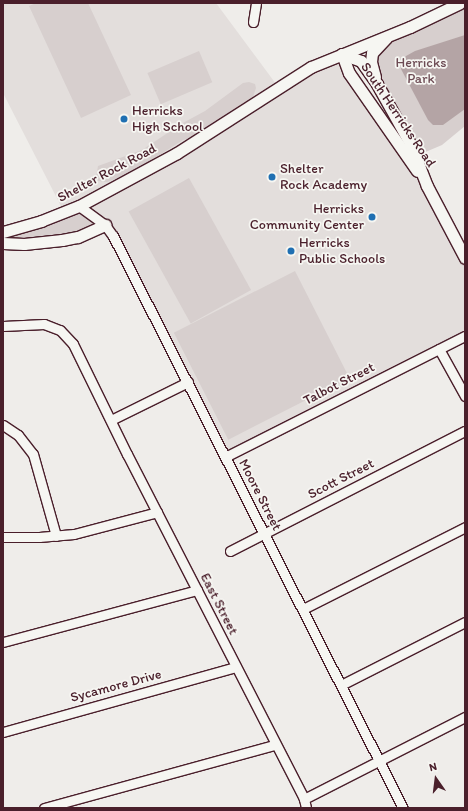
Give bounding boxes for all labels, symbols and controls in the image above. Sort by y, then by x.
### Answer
park label: Herricks Park [396,55,446,88]
street label: South Herricks Road [357,60,439,170]
place label: Herricks High School [132,103,203,136]
marker: Herricks High School [119,114,129,124]
street label: Shelter Rock Road [55,140,159,206]
place label: Shelter Rock Academy [280,161,368,194]
marker: Shelter Rock Academy [267,172,277,182]
place label: Herricks Community Center [250,201,364,234]
marker: Herricks Community Center [367,212,377,222]
place label: Herricks Public Schools [299,235,385,268]
marker: Herricks Public Schools [286,246,296,256]
street label: Talbot Street [301,359,377,409]
street label: Scott Street [305,455,377,503]
street label: Moore Street [235,457,285,533]
street label: East Street [196,570,242,638]
street label: Sycamore Drive [68,666,164,706]
north arrow [416,759,456,799]
text: N [428,760,438,774]

